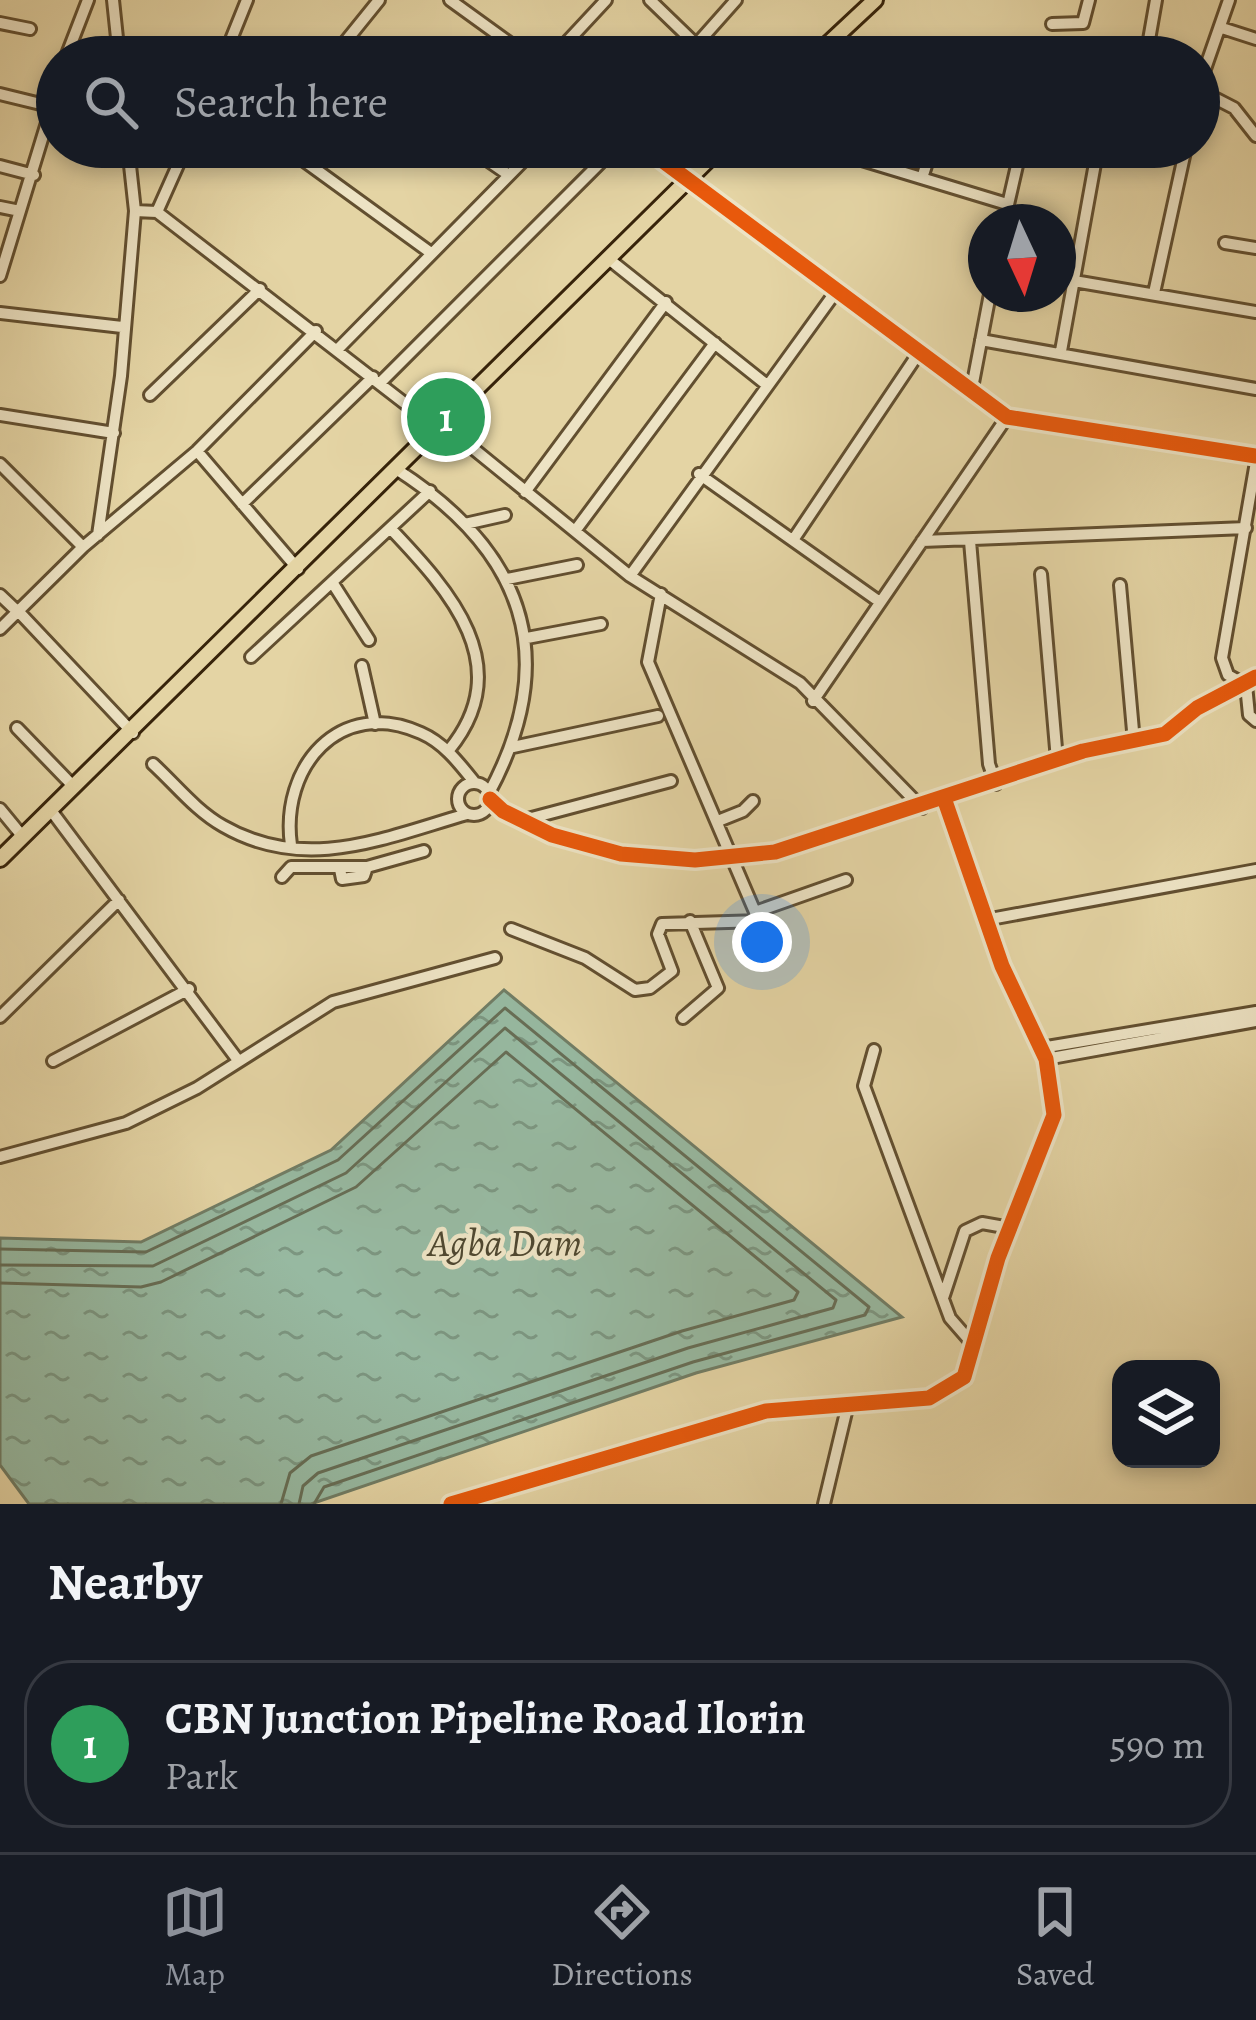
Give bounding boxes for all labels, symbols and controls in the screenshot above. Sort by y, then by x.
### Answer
search box [36,36,1220,168]
icon: search [78,69,144,135]
text: Search here [174,71,388,133]
north arrow [968,204,1076,312]
pin: 1 [407,372,485,462]
your location [732,912,792,972]
water label: Agba Dam [426,1216,582,1269]
map controls [1112,1360,1220,1468]
button: layers [1112,1360,1220,1468]
text: Nearby [48,1547,202,1617]
text: CBN Junction Pipeline Road Ilorin [165,1687,806,1749]
text: 1 [83,1718,97,1771]
text: 590 m [1110,1718,1205,1771]
text: Park [165,1749,238,1802]
tab: Map [162,1879,228,1996]
tab: Directions [551,1879,693,1996]
tab: Saved [1016,1879,1094,1996]

